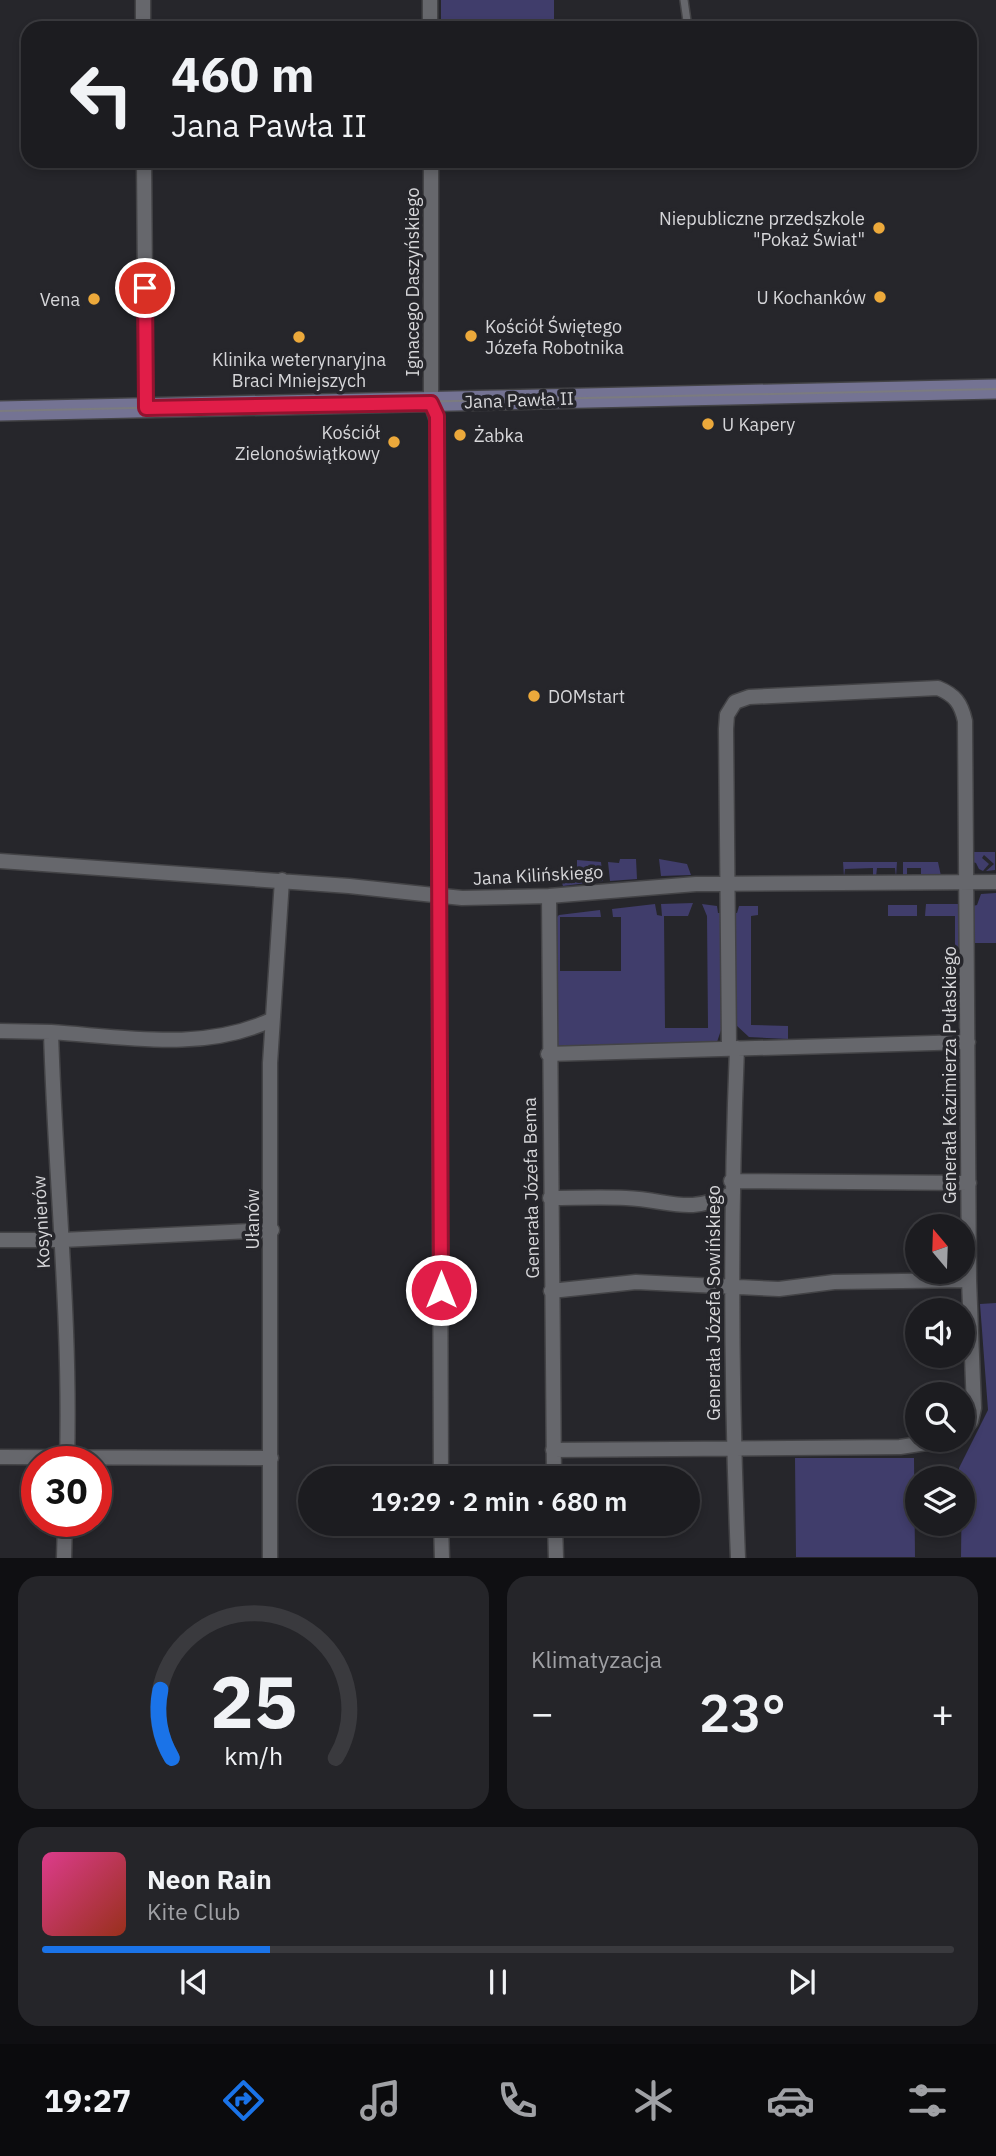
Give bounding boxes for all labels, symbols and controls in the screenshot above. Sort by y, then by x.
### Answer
text: 460 m [171,42,315,105]
icon: left [56,49,147,140]
text: Jana Pawła II [171,104,367,146]
street label: Ignacego Daszyńskiego [401,187,424,377]
place label: Niepubliczne przedszkole "Pokaż Świat" [659,207,865,251]
marker: Niepubliczne przedszkole "Pokaż Świat" [871,220,887,236]
pin [115,258,175,318]
icon: arrive [126,269,164,307]
place label: U Kochanków [756,286,866,309]
place label: Vena [40,288,80,311]
marker: U Kochanków [872,289,888,305]
marker: Vena [86,291,102,307]
place label: Kościół Świętego Józefa Robotnika [485,315,624,359]
marker: Kościół Świętego Józefa Robotnika [463,328,479,344]
marker: Klinika weterynaryjna Braci Mniejszych [291,329,307,345]
place label: Klinika weterynaryjna Braci Mniejszych [212,348,387,392]
street label: Jana Pawła II [464,387,574,413]
place label: U Kapery [722,413,795,436]
marker: U Kapery [700,416,716,432]
place label: Kościół Zielonoświątkowy [235,421,380,465]
place label: Żabka [474,424,524,447]
marker: Żabka [452,427,468,443]
marker: Kościół Zielonoświątkowy [386,434,402,450]
place label: DOMstart [548,685,625,708]
marker: DOMstart [526,688,542,704]
street label: Jana Kilińskiego [472,860,604,890]
street label: Generała Kazimierza Pułaskiego [938,946,961,1204]
street label: Generała Józefa Bema [518,1097,544,1279]
street label: Kosynierów [27,1175,55,1269]
street label: Generała Józefa Sowińskiego [702,1185,725,1421]
street label: Ułanów [241,1188,264,1249]
north arrow [905,1214,975,1284]
map controls [905,1214,975,1536]
position arrow [404,1253,478,1327]
button: sound [905,1298,975,1368]
button: search [905,1382,975,1452]
speed limit sign: 30 [21,1446,112,1537]
button: layers [905,1466,975,1536]
text: 19:29 · 2 min · 680 m [371,1484,627,1518]
text: Klimatyzacja [531,1644,662,1674]
text: 25 [210,1654,297,1749]
text: 23° [699,1679,786,1746]
text: − [531,1688,554,1737]
text: + [931,1688,954,1737]
text: km/h [224,1739,283,1772]
text: Neon Rain [147,1862,272,1896]
text: Kite Club [147,1896,240,1926]
icon: previous [175,1963,213,2001]
icon: pause [479,1963,517,2001]
icon: next [783,1963,821,2001]
icon: directions [219,2076,268,2125]
icon: music [356,2076,405,2125]
icon: phone [493,2076,542,2125]
icon: climate [629,2076,678,2125]
icon: car [766,2076,815,2125]
icon: filters [903,2076,952,2125]
text: 19:27 [44,2079,131,2121]

